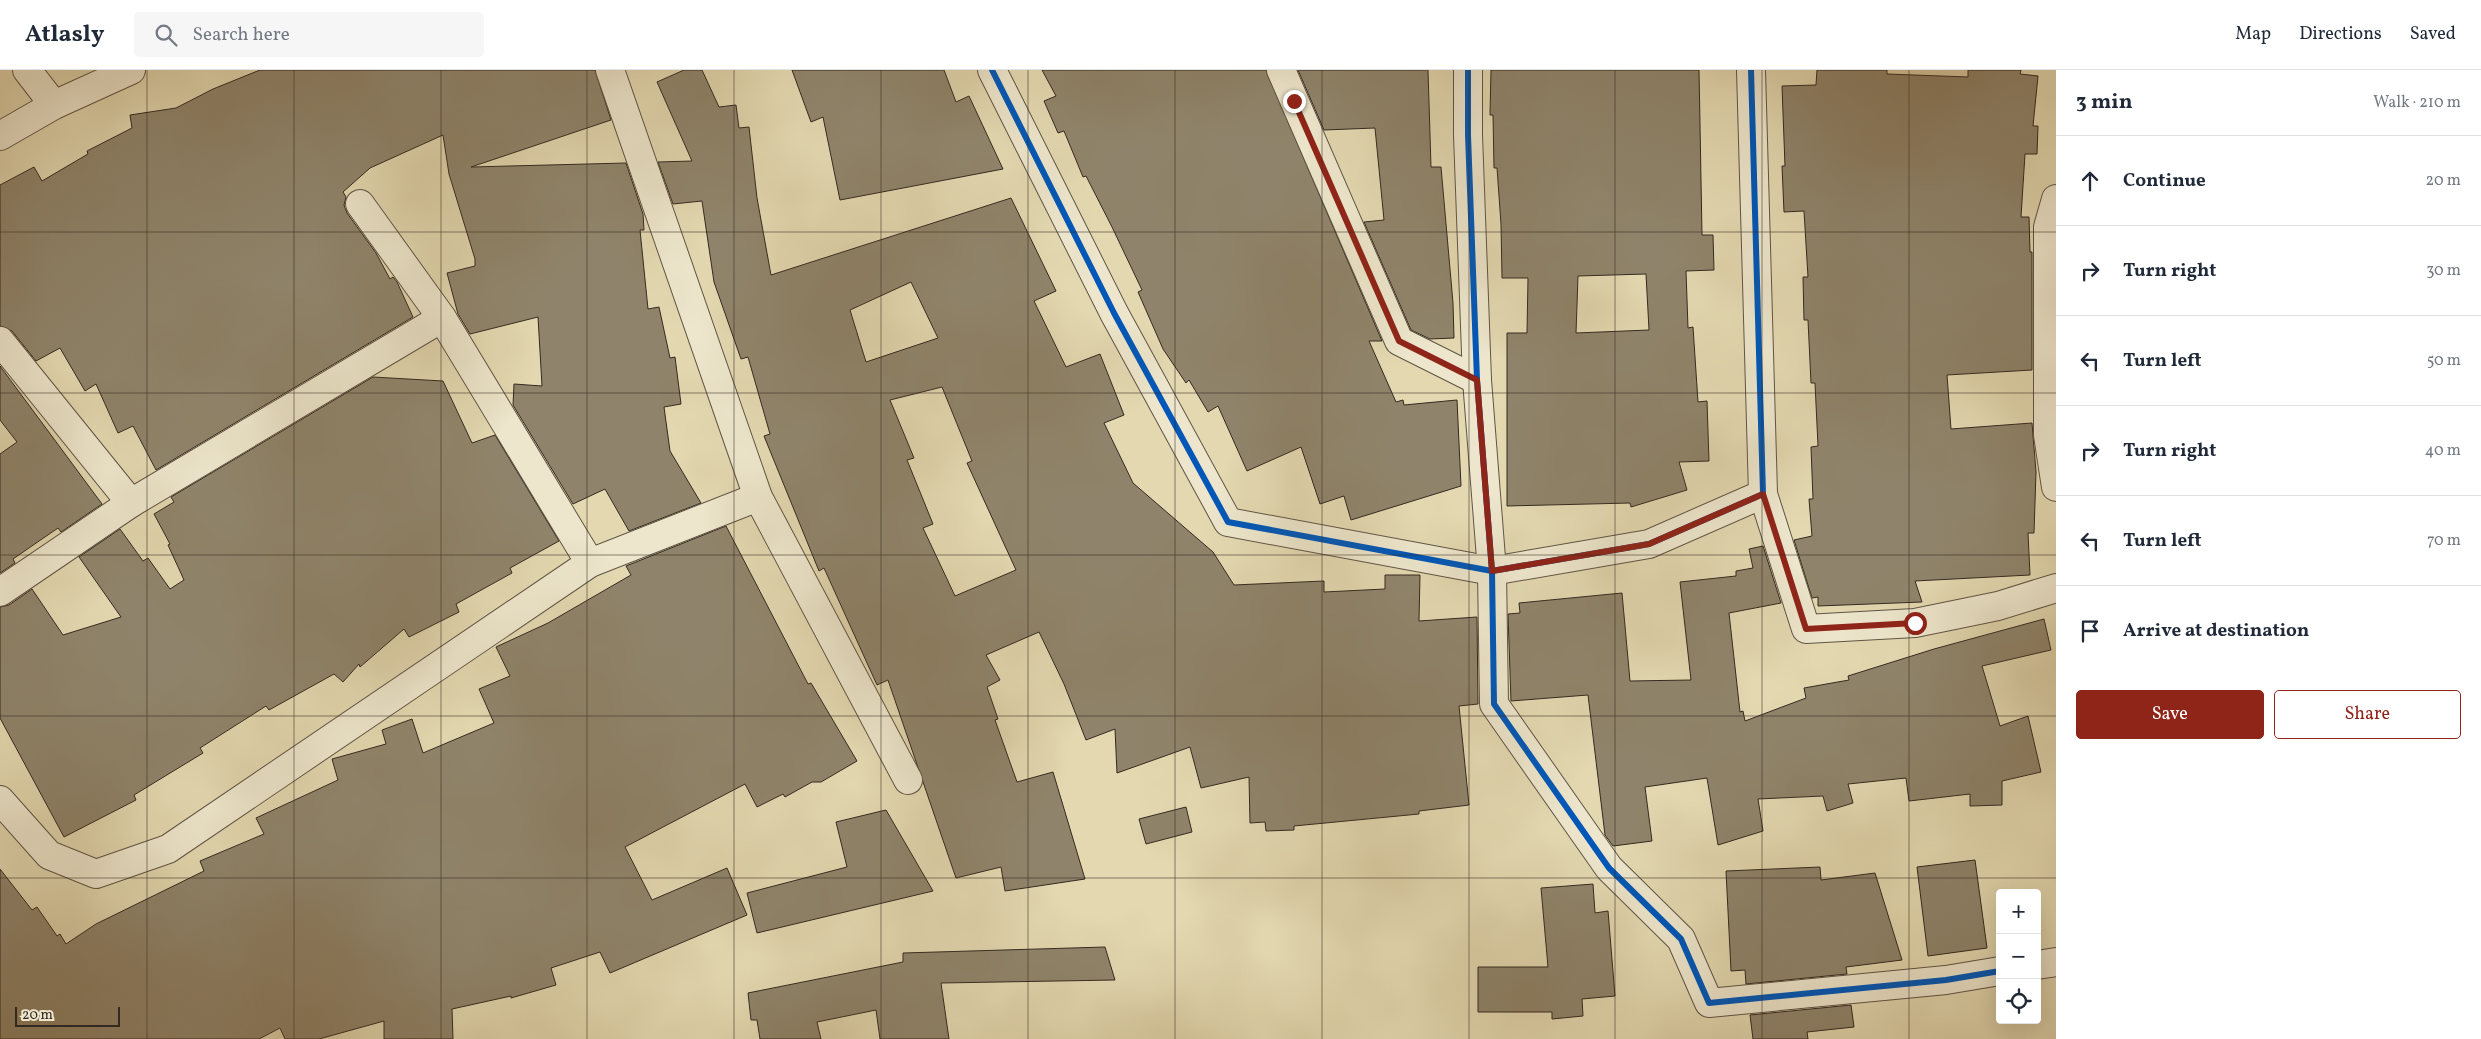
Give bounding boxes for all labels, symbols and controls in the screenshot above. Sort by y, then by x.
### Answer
search box [134,12,484,57]
text: Atlasly [25,18,104,52]
icon: search [152,21,180,49]
text: Search here [192,22,290,48]
text: Map [2235,22,2271,47]
text: Directions [2299,22,2382,47]
text: Saved [2410,22,2456,47]
text: 3 min [2076,88,2132,117]
route end [1283,90,1306,113]
text: Walk · 210 m [2373,92,2461,114]
icon: ahead [2076,167,2104,195]
text: Continue [2123,168,2206,194]
text: 20 m [2426,170,2461,192]
icon: right [2076,257,2104,285]
text: Turn right [2123,258,2216,284]
text: 30 m [2426,260,2461,282]
icon: left [2076,347,2104,375]
text: Turn left [2123,348,2202,374]
text: 50 m [2427,350,2461,372]
icon: right [2076,437,2104,465]
text: Turn right [2123,438,2216,464]
text: 40 m [2425,440,2461,462]
icon: left [2076,527,2104,555]
text: Turn left [2123,528,2202,554]
text: 70 m [2427,530,2461,552]
route start [1904,612,1927,635]
icon: arrive [2076,617,2104,645]
text: Arrive at destination [2123,618,2309,644]
button: Save [2076,690,2264,739]
button: Share [2274,690,2461,739]
map controls [1996,889,2041,1024]
button: + [1996,889,2041,934]
button: − [1996,934,2041,979]
button: locate [1996,979,2041,1024]
scale bar [15,1004,120,1027]
text: 20 m [22,1006,53,1025]

